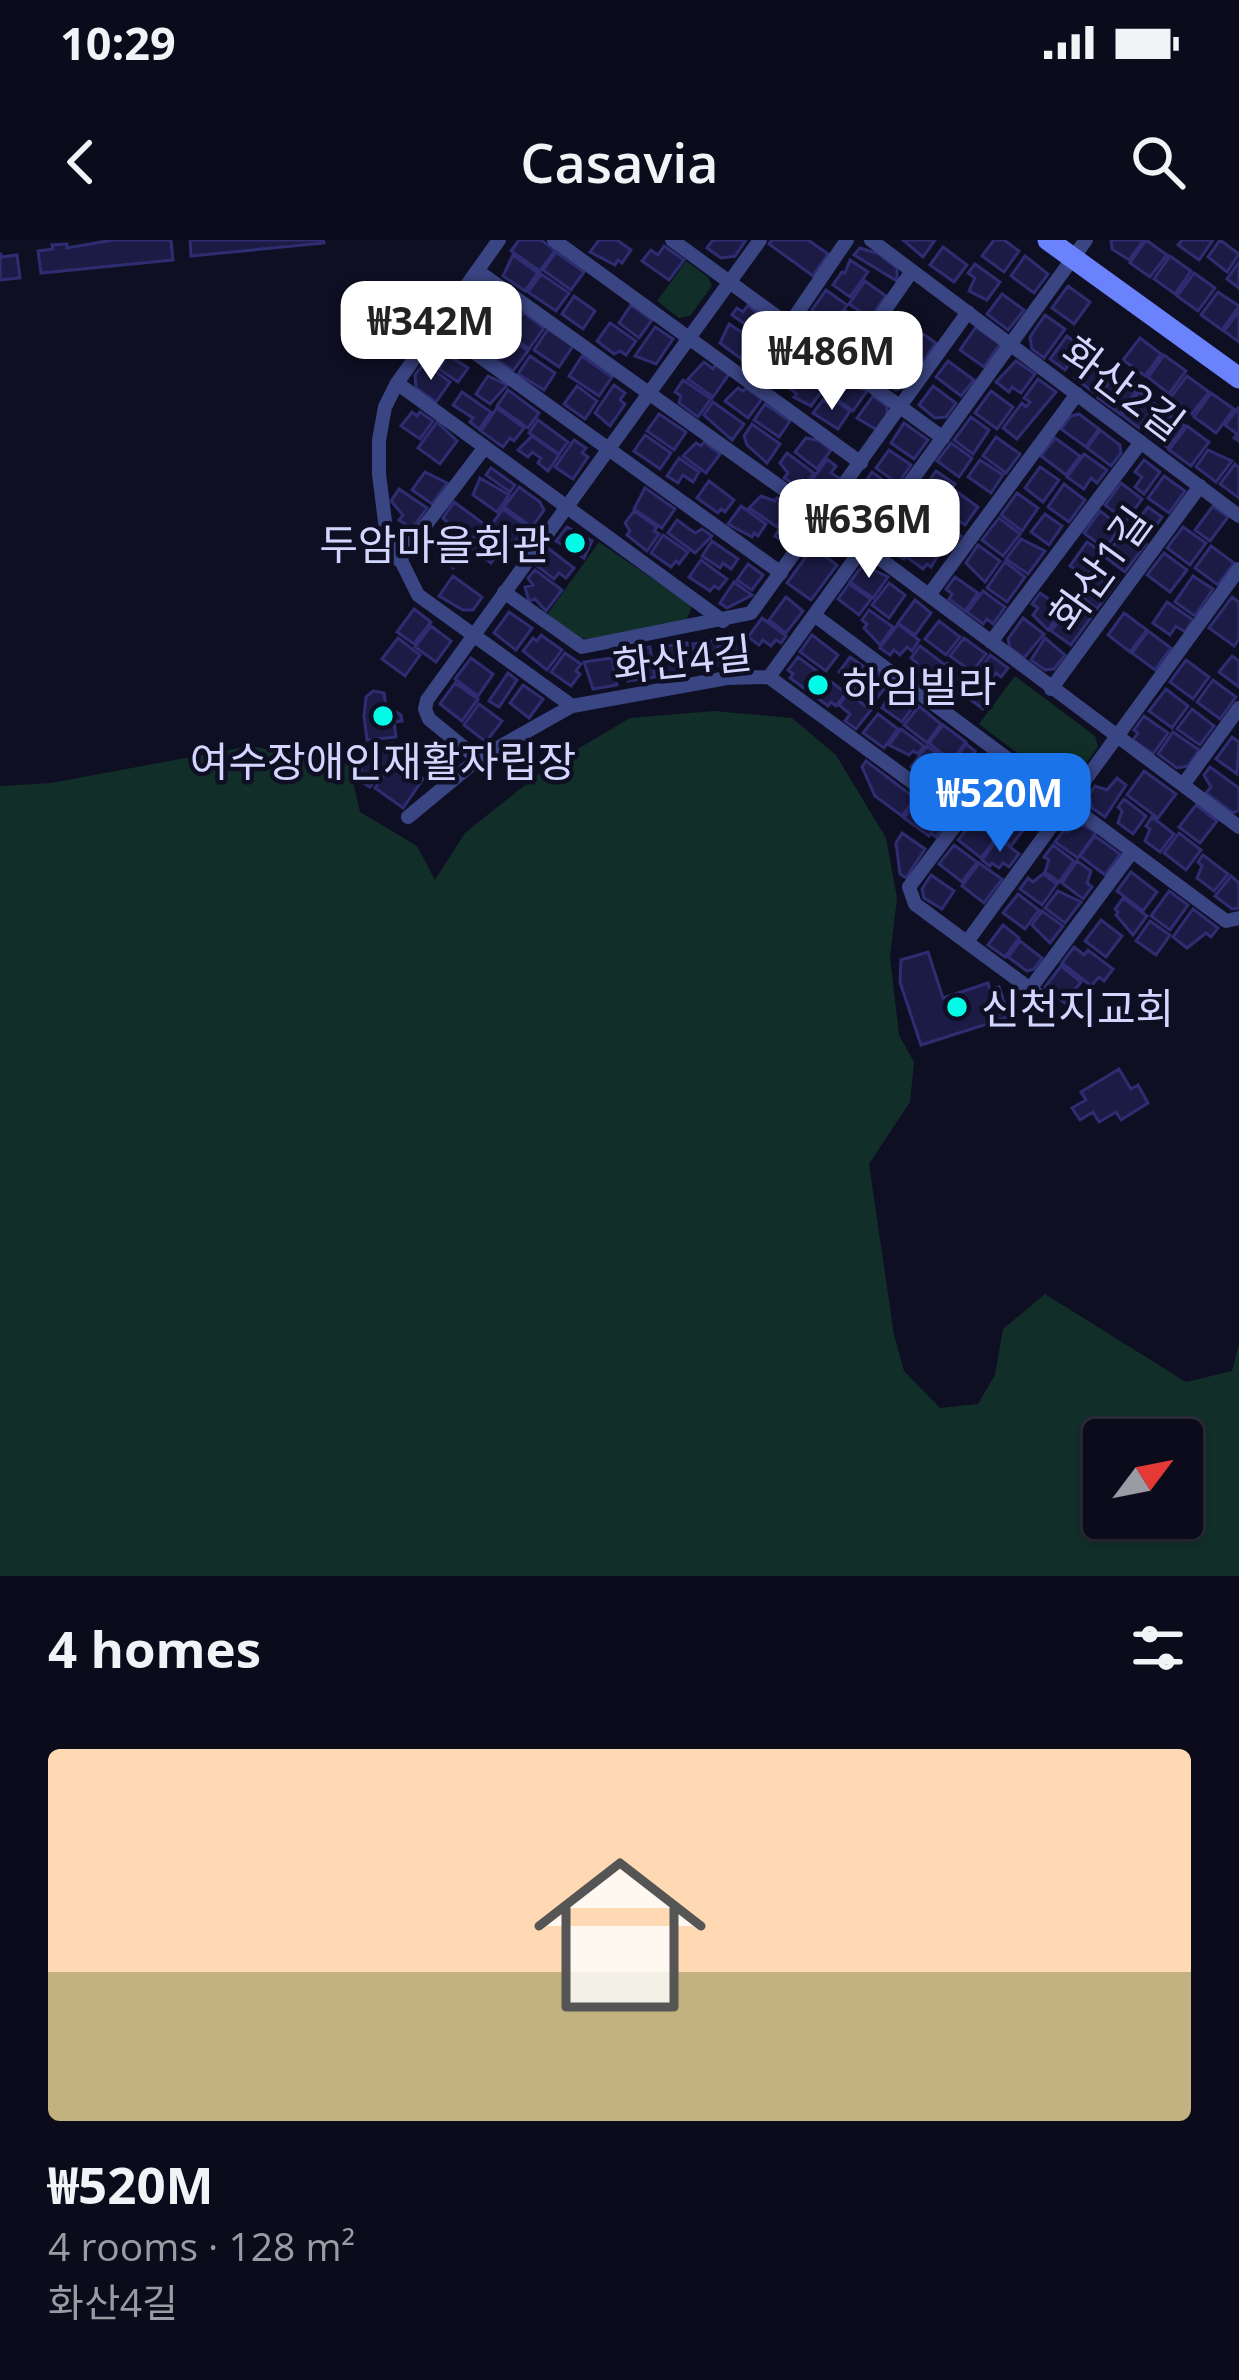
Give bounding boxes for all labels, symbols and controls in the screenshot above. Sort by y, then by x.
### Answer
text: 10:29 [60,12,176,73]
text: Casavia [520,125,719,199]
icon: back [48,129,114,195]
icon: search [1125,129,1191,195]
pin: ₩342M [347,281,515,383]
text: ₩342M [368,293,494,346]
pin: ₩486M [748,311,916,413]
street label: 화산2길 [1051,322,1197,452]
text: ₩486M [769,323,895,376]
pin: ₩636M [785,479,953,581]
text: ₩636M [806,491,932,544]
street label: 화산1길 [1035,495,1163,641]
place label: 두암마을회관 [319,515,551,572]
marker: 두암마을회관 [562,530,588,556]
street label: 화산4길 [609,622,755,694]
place label: 하임빌라 [842,657,997,714]
marker: 하임빌라 [805,672,831,698]
marker: 여수장애인재활자립장 [370,703,396,729]
place label: 여수장애인재활자립장 [190,732,576,789]
pin: ₩520M [916,753,1084,855]
text: ₩520M [937,765,1063,818]
place label: 신천지교회 [981,979,1174,1036]
marker: 신천지교회 [944,994,970,1020]
north arrow [1083,1419,1203,1539]
map controls [1083,1419,1203,1539]
text: 4 homes [48,1613,261,1683]
icon: filters [1125,1615,1191,1681]
icon: home [512,1827,728,2043]
text: ₩520M [48,2149,214,2219]
text: 4 rooms · 128 m² [48,2219,355,2272]
text: 화산4길 [48,2275,178,2328]

